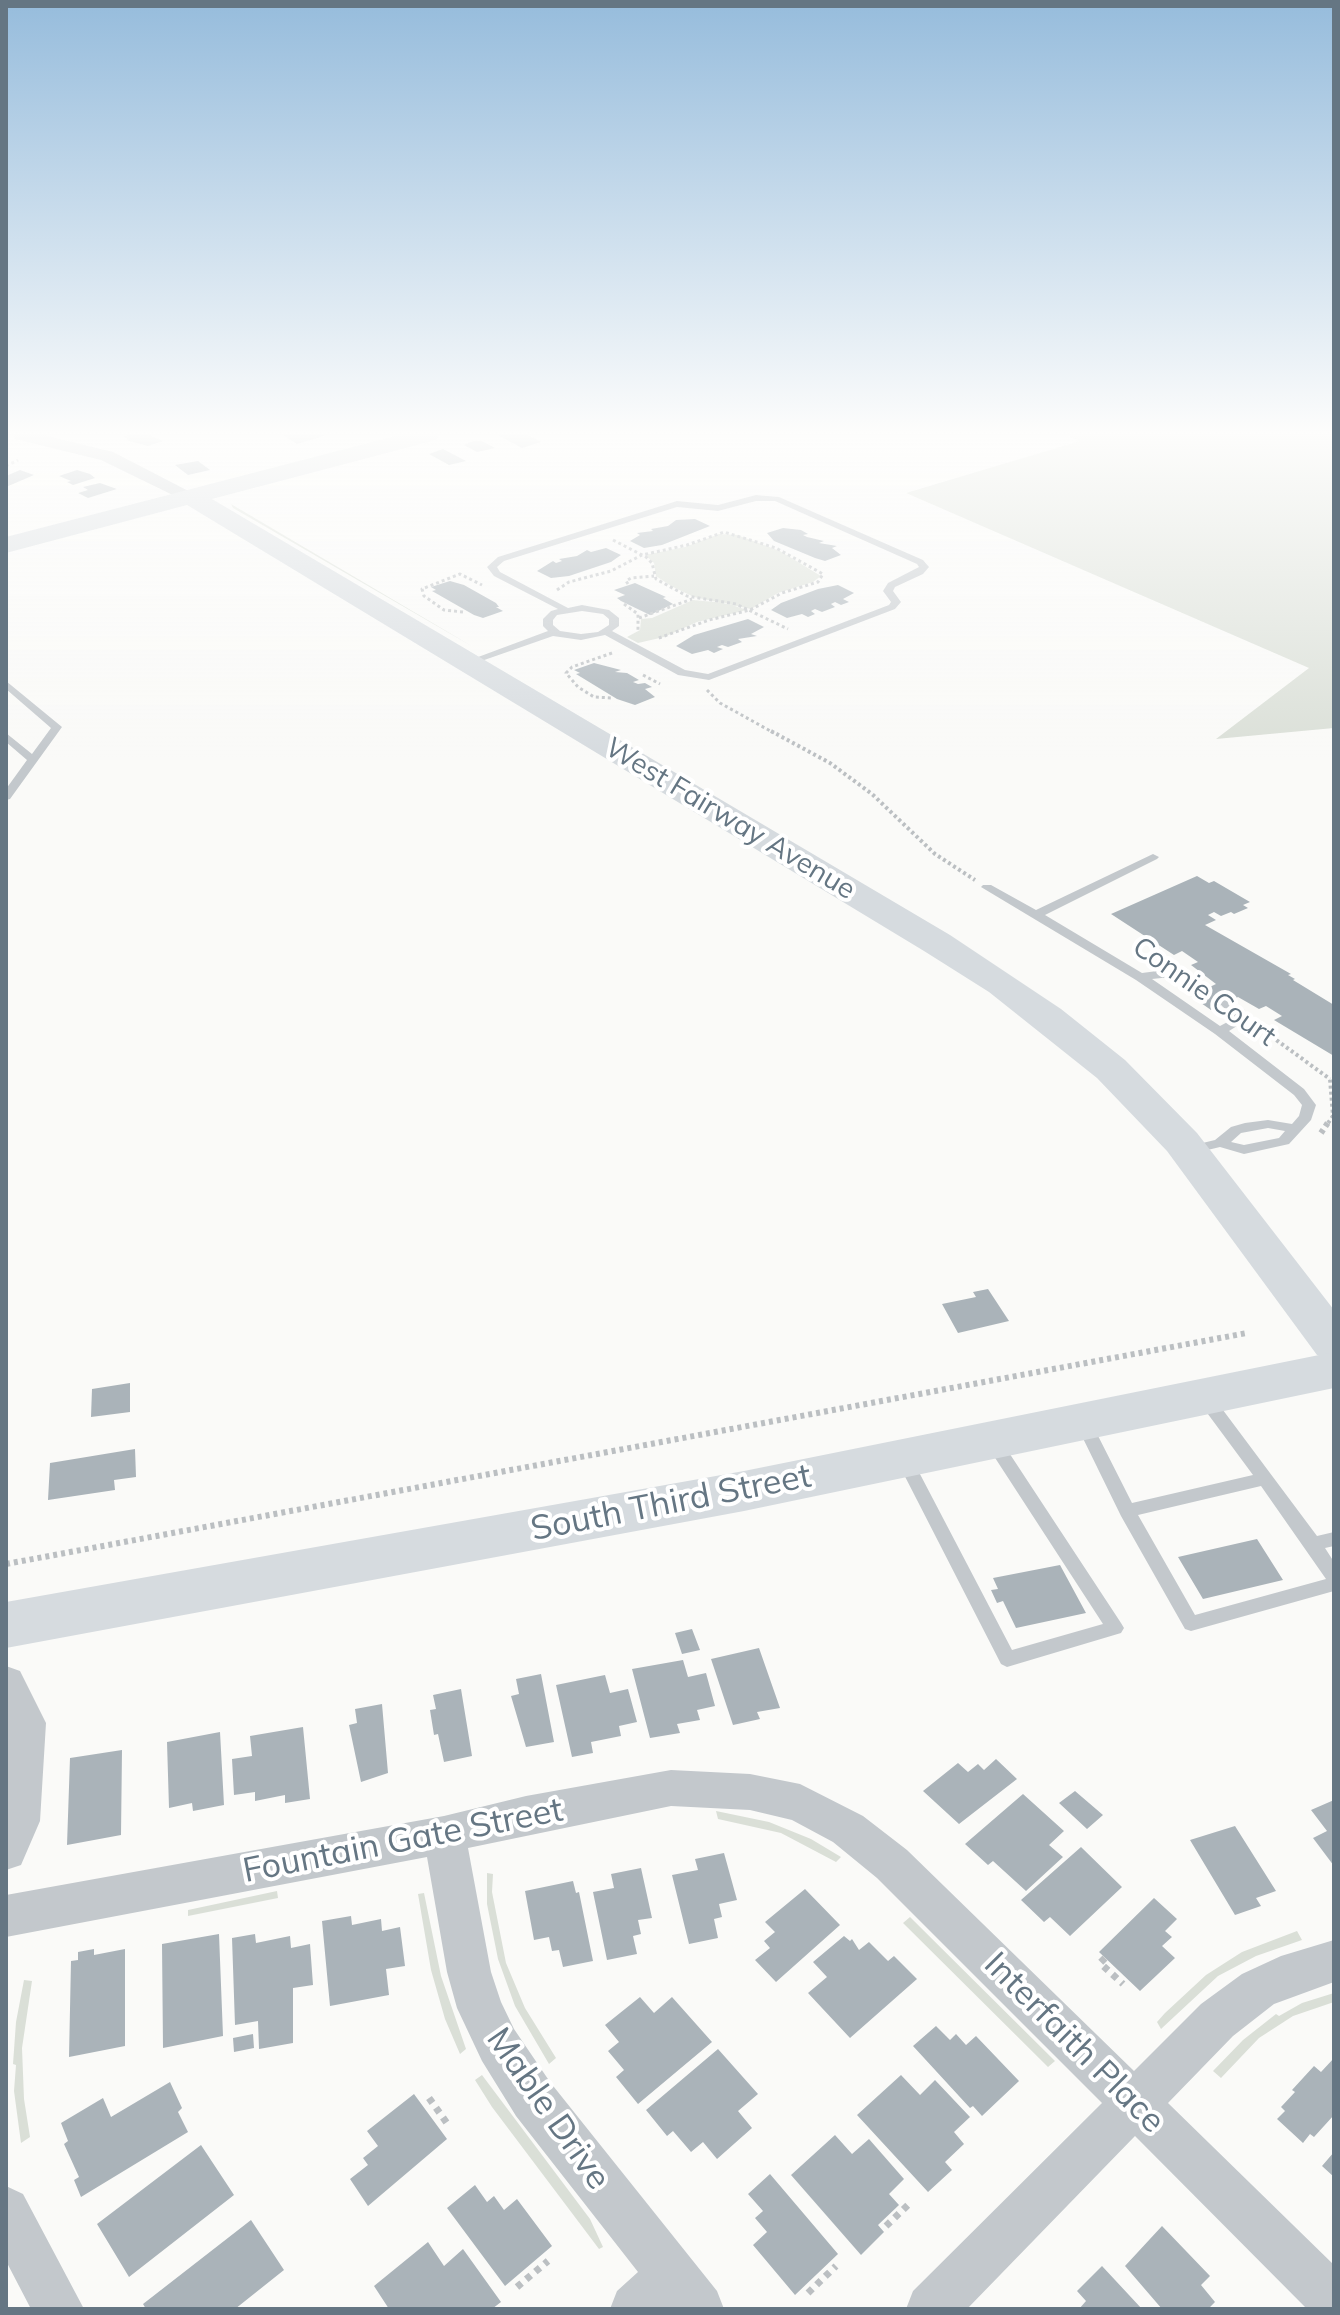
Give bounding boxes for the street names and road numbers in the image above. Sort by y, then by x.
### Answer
street label: West Fairway Avenue [599,731,861,907]
street label: Connie Court [1126,930,1282,1054]
street label: South Third Street [527,1456,815,1550]
street label: Fountain Gate Street [240,1790,566,1892]
street label: Interfaith Place [975,1944,1173,2142]
street label: Mable Drive [477,2020,619,2198]

